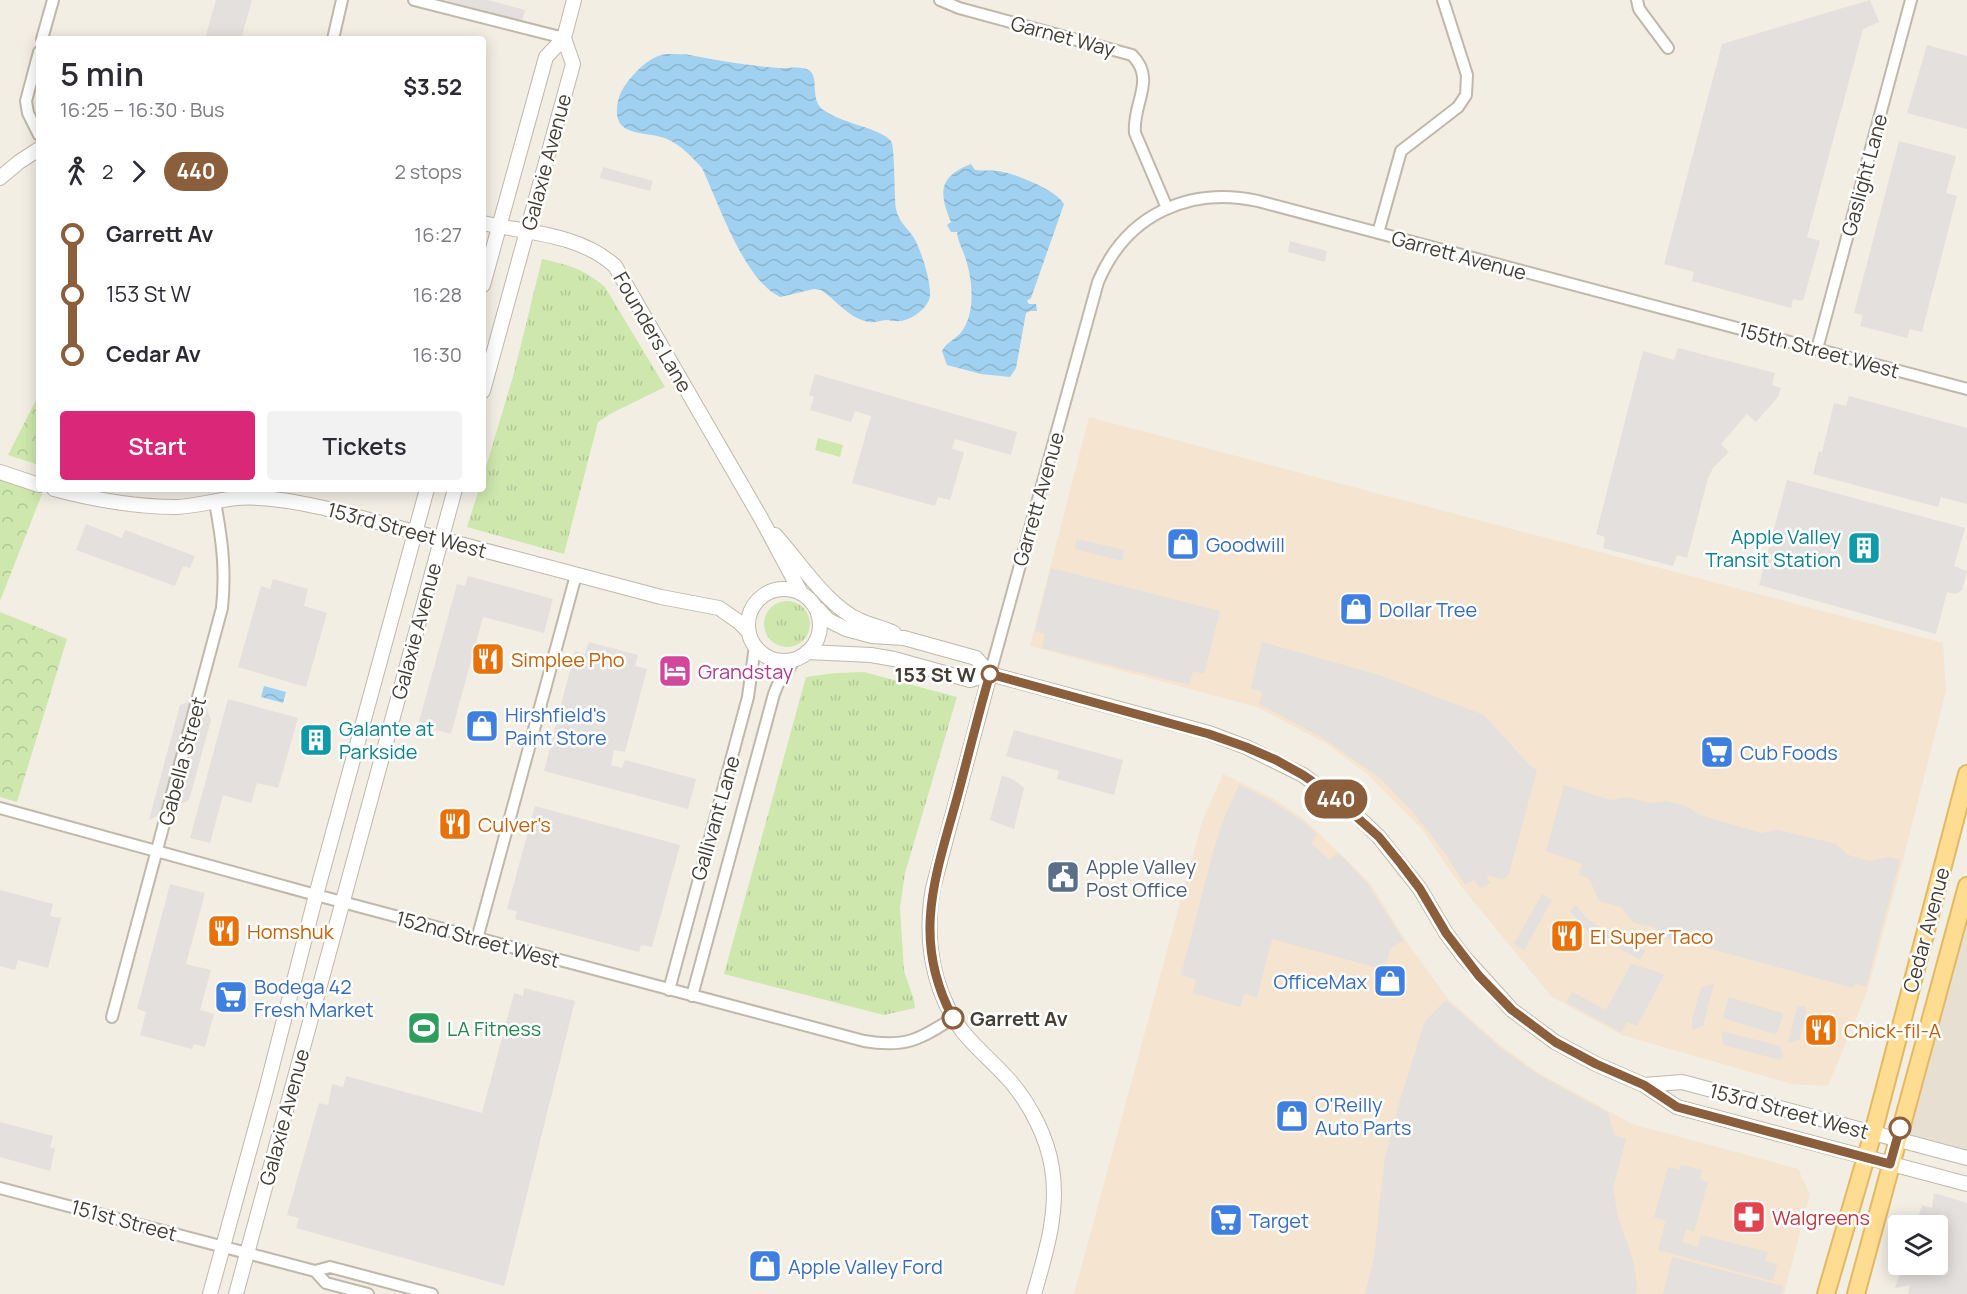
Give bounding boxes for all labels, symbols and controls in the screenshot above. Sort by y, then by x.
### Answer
street label: Garnet Way [1008,9,1119,63]
text: 5 min [60,51,144,96]
text: $3.52 [403,72,462,102]
street label: Galaxie Avenue [515,91,577,233]
text: 16:25 – 16:30 · Bus [60,96,225,123]
street label: Gaslight Lane [1835,111,1893,239]
icon: walk [60,155,93,188]
icon: forward [122,155,155,188]
text: 440 [176,157,216,185]
text: 2 [102,158,113,185]
text: 2 stops [394,158,462,185]
text: Garrett Av [106,219,214,249]
text: 16:27 [414,221,462,248]
street label: Garrett Avenue [1389,224,1529,286]
street label: Founders Lane [608,267,698,397]
text: 153 St W [106,279,191,309]
text: 16:28 [413,281,462,308]
street label: 155th Street West [1736,316,1902,384]
text: Cedar Av [106,339,201,369]
text: 16:30 [413,341,462,368]
button: Start [60,411,255,480]
button: Tickets [267,411,462,480]
street label: Garrett Avenue [1006,429,1070,569]
street label: 153rd Street West [324,496,490,564]
place label: Apple Valley Transit Station [1705,523,1841,573]
shop icon: Goodwill [1165,526,1201,562]
building icon: Apple Valley Transit Station [1846,530,1882,566]
place label: Goodwill [1206,531,1285,558]
street label: Galaxie Avenue [385,560,447,702]
shop icon: Dollar Tree [1338,591,1374,627]
place label: Dollar Tree [1379,596,1477,623]
restaurant icon: Simplee Pho [470,641,506,677]
place label: Simplee Pho [511,646,625,673]
hotel icon: Grandstay [657,653,693,689]
place label: Grandstay [698,658,794,685]
place label: 153 St W [895,661,976,688]
marker: 153 St W [981,665,999,683]
street label: Gabella Street [152,694,212,828]
place label: Hirshfield's Paint Store [505,701,607,751]
shop icon: Hirshfield's Paint Store [464,708,500,744]
place label: Galante at Parkside [339,715,434,765]
building icon: Galante at Parkside [298,722,334,758]
supermarket icon: Cub Foods [1699,734,1735,770]
place label: Cub Foods [1740,739,1838,766]
street label: Gallivant Lane [684,752,746,884]
line badge: 440 [1302,780,1370,818]
text: 440 [1316,785,1356,813]
restaurant icon: Culver's [437,806,473,842]
place label: Culver's [478,811,551,838]
place label: Apple Valley Post Office [1086,853,1197,903]
public building icon: Apple Valley Post Office [1045,859,1081,895]
street label: Cedar Avenue [1896,864,1956,996]
street label: 152nd Street West [393,904,563,974]
restaurant icon: Homshuk [206,913,242,949]
place label: Homshuk [247,918,335,945]
restaurant icon: El Super Taco [1549,918,1585,954]
place label: El Super Taco [1590,923,1713,950]
shop icon: OfficeMax [1372,963,1408,999]
place label: OfficeMax [1273,968,1367,995]
place label: Bodega 42 Fresh Market [254,973,374,1023]
supermarket icon: Bodega 42 Fresh Market [213,979,249,1015]
place label: Garrett Av [970,1005,1068,1032]
marker: Garrett Av [942,1007,964,1029]
sports icon: LA Fitness [406,1010,442,1046]
restaurant icon: Chick-fil-A [1803,1012,1839,1048]
place label: LA Fitness [447,1015,541,1042]
place label: Chick-fil-A [1844,1017,1941,1044]
street label: Galaxie Avenue [253,1046,315,1188]
street label: 153rd Street West [1706,1077,1872,1145]
place label: O'Reilly Auto Parts [1315,1091,1411,1141]
shop icon: O'Reilly Auto Parts [1274,1098,1310,1134]
unlabelled marker [1889,1117,1911,1139]
street label: 151st Street [68,1193,180,1247]
pharmacy icon: Walgreens [1731,1199,1767,1235]
supermarket icon: Target [1208,1202,1244,1238]
place label: Walgreens [1772,1204,1870,1231]
place label: Target [1249,1207,1309,1234]
map controls [1888,1215,1948,1275]
button: layers [1888,1215,1948,1275]
shop icon: Apple Valley Ford [747,1248,783,1284]
place label: Apple Valley Ford [788,1253,943,1280]

